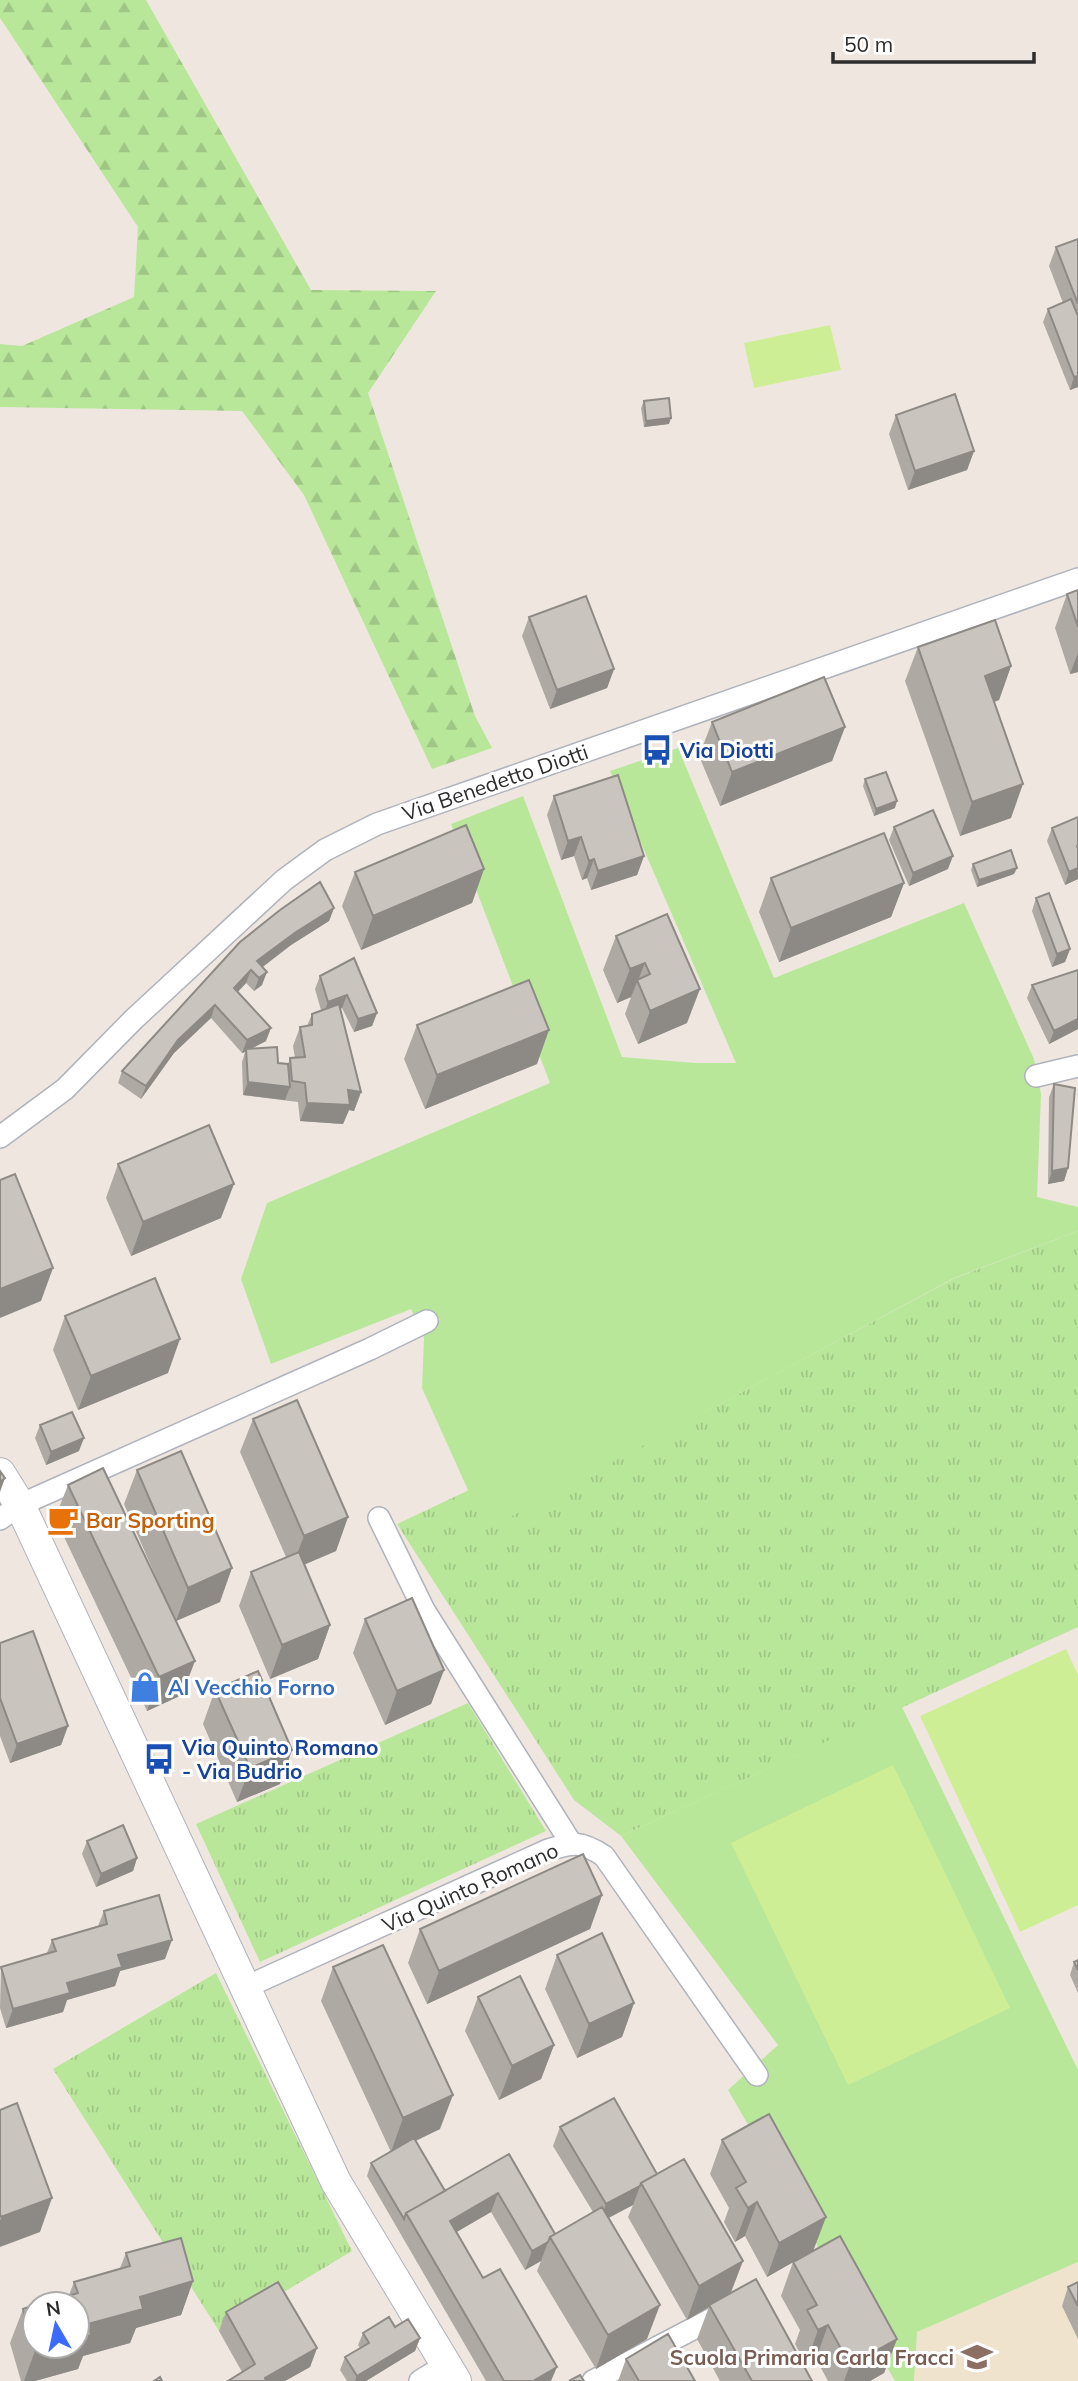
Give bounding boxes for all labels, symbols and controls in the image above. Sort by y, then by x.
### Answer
scale bar [833,21,1034,65]
text: 50 m [844,31,893,57]
bus stop icon: Via Diotti [640,733,674,767]
place label: Via Diotti [679,737,774,763]
street label: Via Benedetto Diotti [399,738,591,826]
cafe icon: Bar Sporting [46,1503,80,1537]
place label: Bar Sporting [86,1507,215,1533]
shop icon: Al Vecchio Forno [128,1670,162,1704]
place label: Al Vecchio Forno [168,1674,335,1700]
place label: Via Quinto Romano - Via Budrio [181,1734,379,1784]
bus stop icon: Via Quinto Romano - Via Budrio [142,1742,176,1776]
street label: Via Quinto Romano [378,1837,562,1937]
north arrow [21,2290,91,2360]
text: N [44,2295,62,2321]
school or university icon: Scuola Primaria Carla Fracci [960,2340,994,2374]
place label: Scuola Primaria Carla Fracci [670,2344,954,2370]

